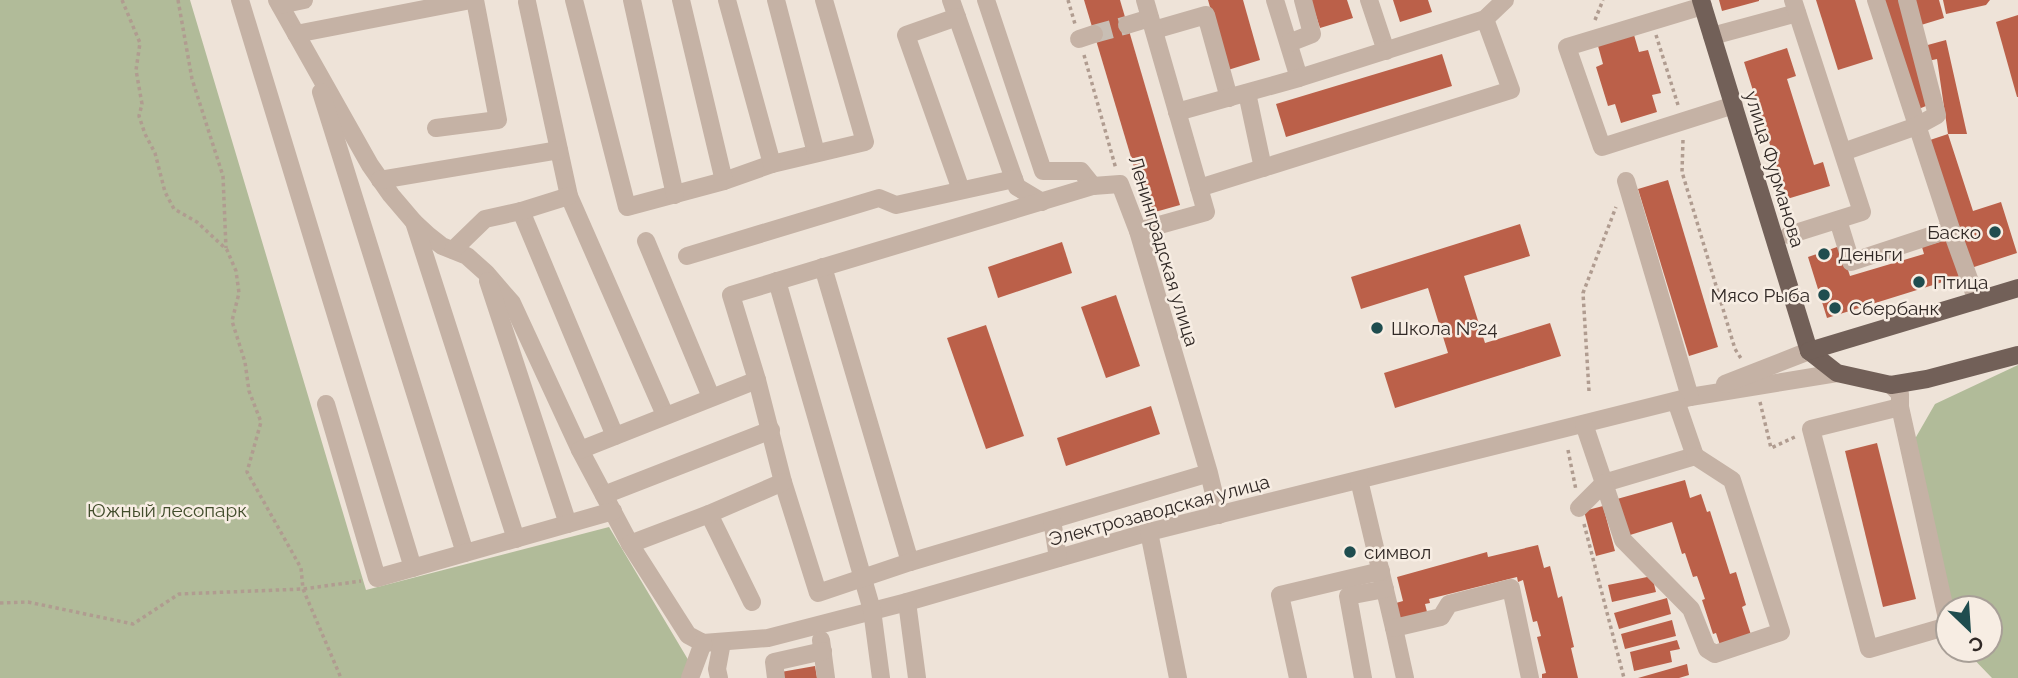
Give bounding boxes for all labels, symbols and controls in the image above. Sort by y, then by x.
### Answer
street label: улица Фурманова [1741,88,1809,250]
street label: Ленинградская улица [1125,153,1203,349]
place label: Баско [1927,221,1981,243]
marker: Баско [1987,224,2003,240]
place label: Деньги [1838,243,1903,265]
marker: Деньги [1816,246,1832,262]
place label: Птица [1933,271,1988,293]
marker: Птица [1911,274,1927,290]
place label: Мясо Рыба [1710,284,1810,306]
marker: Мясо Рыба [1816,287,1832,303]
place label: Сбербанк [1849,297,1939,319]
marker: Сбербанк [1827,300,1843,316]
place label: Школа №24 [1391,317,1498,339]
marker: Школа №24 [1369,320,1385,336]
street label: Электрозаводская улица [1046,470,1272,550]
park label: Южный лесопарк [87,499,247,521]
place label: символ [1364,541,1431,563]
marker: символ [1342,544,1358,560]
north arrow [1934,594,2004,664]
text: С [1966,632,1987,657]

